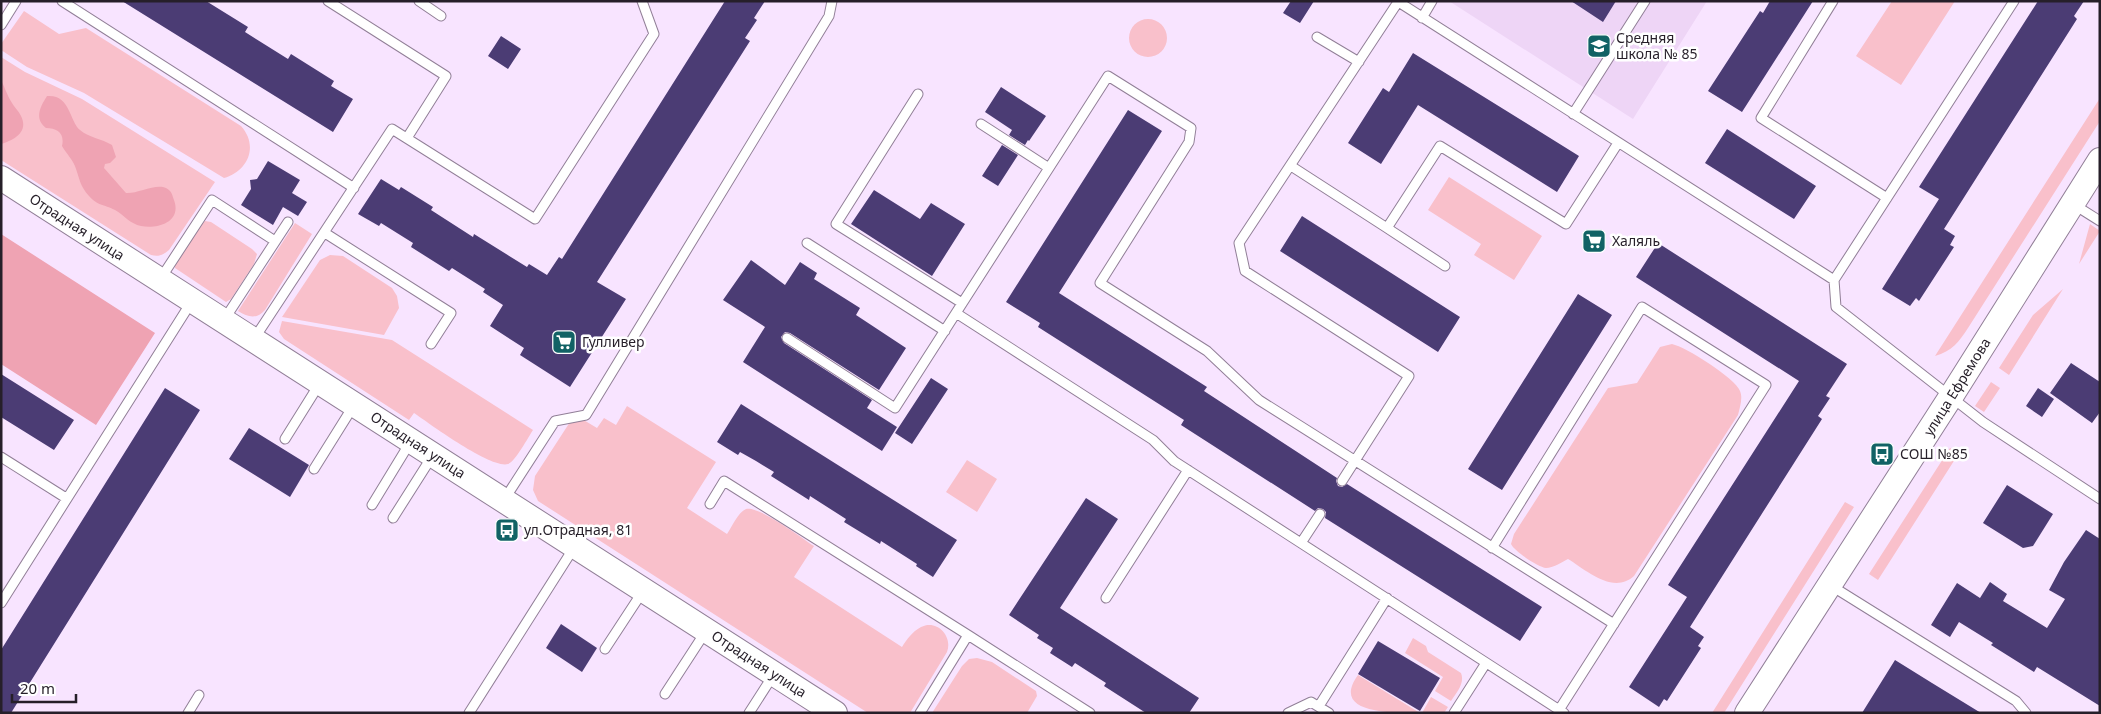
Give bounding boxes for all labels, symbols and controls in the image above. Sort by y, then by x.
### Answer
place label: Средняя школа № 85 [1616,28,1698,63]
school or university icon: Средняя школа № 85 [1586,33,1612,59]
street label: Отрадная улица [26,189,128,264]
supermarket icon: Халяль [1581,228,1607,254]
place label: Халяль [1612,231,1660,250]
supermarket icon: Гулливер [551,329,577,355]
place label: Гулливер [582,332,645,351]
street label: улица Ефремова [1919,334,1994,439]
street label: Отрадная улица [367,407,469,482]
bus stop icon: СОШ №85 [1869,441,1895,467]
place label: СОШ №85 [1900,444,1968,463]
bus stop icon: ул.Отрадная, 81 [494,517,520,543]
place label: ул.Отрадная, 81 [524,520,632,539]
street label: Отрадная улица [708,626,810,701]
scale bar [12,672,76,704]
text: 20 m [20,678,55,698]

